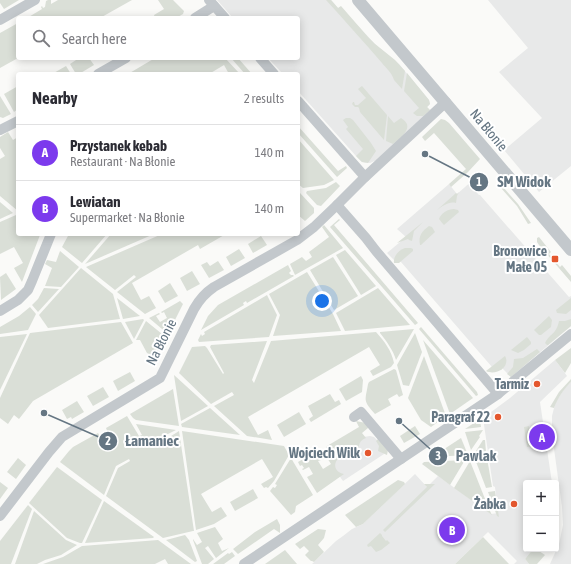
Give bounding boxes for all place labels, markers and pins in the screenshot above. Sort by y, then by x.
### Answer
callout: SM Widok [469,168,559,195]
place label: Bronowice Małe 05 [493,243,547,275]
marker: Bronowice Małe 05 [550,254,560,264]
place label: Tarmiz [495,376,529,392]
marker: Tarmiz [532,379,542,389]
place label: Paragraf 22 [431,409,490,425]
marker: Paragraf 22 [493,412,503,422]
pin: A [529,422,555,452]
callout: Łamaniec [98,427,187,454]
callout: Pawlak [428,443,504,470]
place label: Wojciech Wilk [288,445,361,461]
marker: Wojciech Wilk [363,448,373,458]
place label: Żabka [474,495,506,512]
marker: Żabka [509,499,519,509]
pin: B [439,515,465,545]

